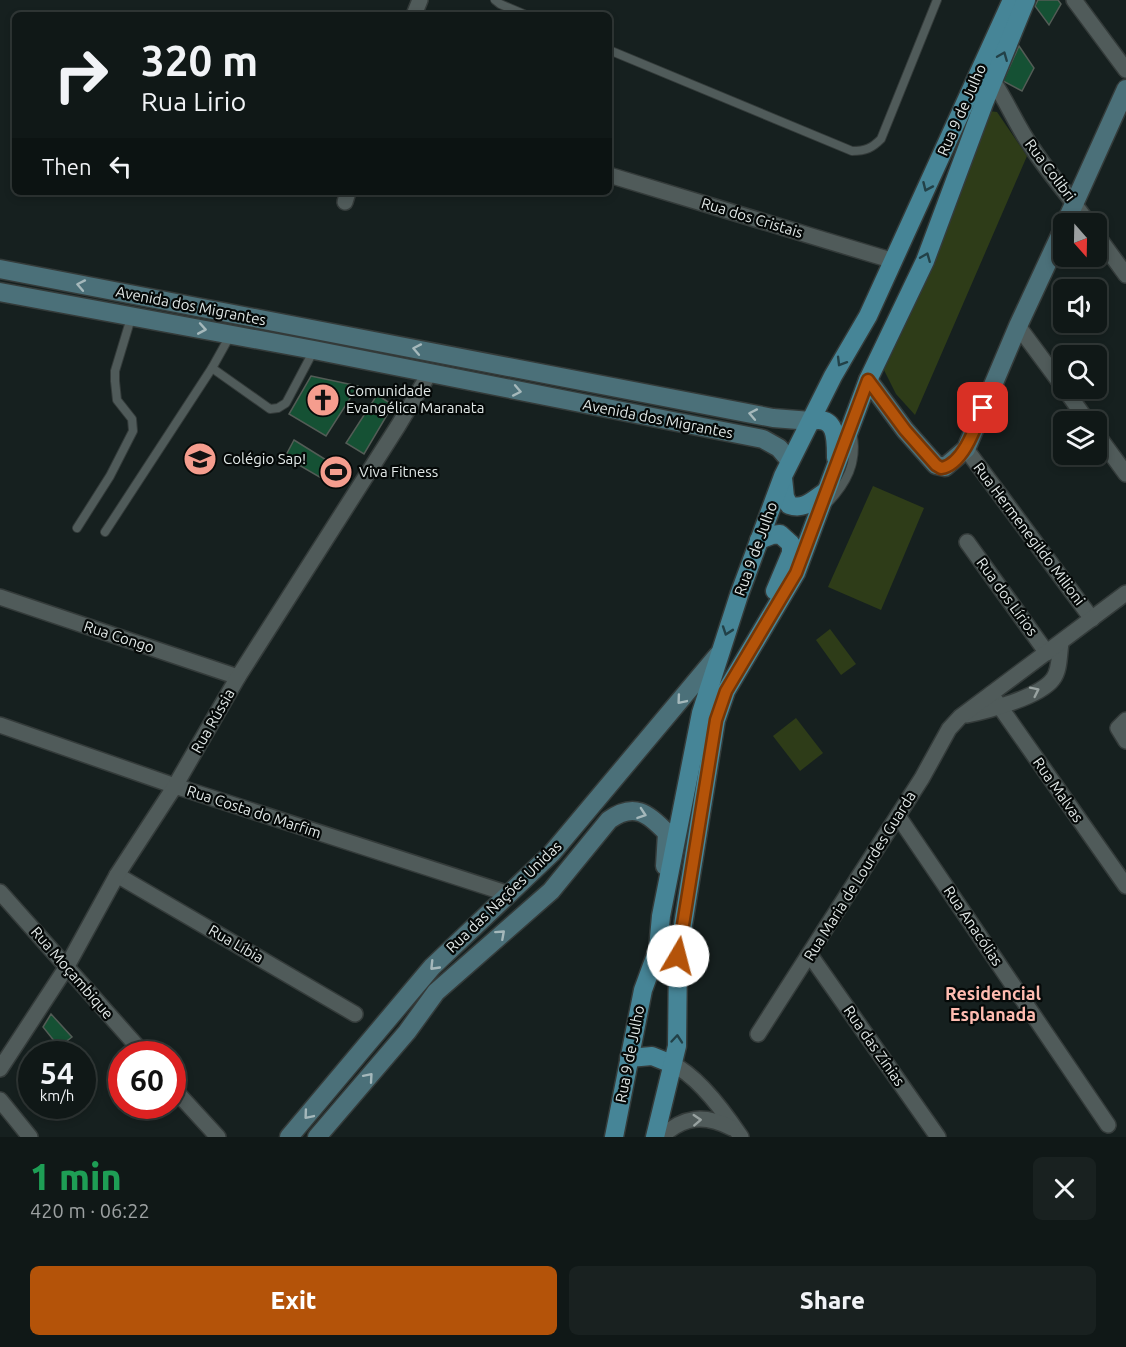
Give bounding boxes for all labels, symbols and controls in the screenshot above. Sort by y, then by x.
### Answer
icon: right [42,36,120,114]
text: 320 m [141,37,258,84]
one-way arrow [996,51,1008,62]
street label: Rua 9 de Julho [934,61,989,158]
text: Rua Lirio [141,86,246,116]
street label: Rua Colibri [1022,136,1079,204]
icon: left [104,150,137,183]
text: Then [42,154,92,179]
one-way arrow [923,181,935,192]
street label: Rua dos Cristais [699,194,805,241]
north arrow [1053,213,1107,267]
map controls [1053,213,1107,465]
one-way arrow [919,253,931,264]
one-way arrow [76,279,86,292]
button: sound [1053,279,1107,333]
street label: Avenida dos Migrantes [115,283,268,328]
one-way arrow [197,322,207,335]
one-way arrow [412,343,422,356]
button: search [1053,345,1107,399]
one-way arrow [837,356,849,366]
church icon: Comunidade Evangélica Maranata [305,382,341,418]
place label: Comunidade Evangélica Maranata [346,382,484,416]
pin [957,382,1008,433]
one-way arrow [512,384,522,397]
icon: arrive [966,391,999,424]
street label: Avenida dos Migrantes [582,396,735,441]
one-way arrow [748,408,758,421]
button: layers [1053,411,1107,465]
school or university icon: Colégio Sap! [182,441,218,477]
place label: Colégio Sap! [223,450,306,467]
sports icon: Viva Fitness [318,454,354,490]
street label: Rua Hermenegildo Milioni [970,459,1089,608]
place label: Viva Fitness [359,463,438,480]
street label: Rua 9 de Julho [731,500,780,598]
street label: Rua dos Lírios [973,554,1041,639]
street label: Rua Congo [82,617,156,656]
one-way arrow [721,625,734,636]
street label: Rua Rússia [187,686,238,756]
one-way arrow [1029,687,1040,699]
one-way arrow [677,693,688,704]
street label: Rua Malvas [1030,754,1087,825]
street label: Rua Costa do Marfim [185,782,323,841]
street label: Rua Maria de Lourdes Guarda [800,788,919,964]
one-way arrow [637,807,647,819]
street label: Rua das Nações Unidas [443,837,565,956]
street label: Rua Anacólias [940,883,1006,969]
street label: Rua Líbia [206,921,267,966]
street label: Rua Moçambique [28,923,117,1022]
position arrow [646,924,710,988]
one-way arrow [494,930,504,941]
one-way arrow [431,958,442,969]
district label: Residencial Esplanada [945,983,1042,1024]
street label: Rua das Zínias [840,1002,908,1089]
street label: Rua 9 de Julho [612,1004,647,1104]
one-way arrow [670,1035,683,1044]
speed limit sign: 60 [108,1041,186,1119]
text: 54 [40,1056,74,1090]
one-way arrow [361,1073,372,1084]
text: km/h [40,1087,74,1104]
one-way arrow [305,1108,316,1119]
one-way arrow [693,1113,702,1126]
text: 1 min [30,1156,122,1197]
button: close [1033,1157,1096,1220]
text: 420 m · 06:22 [30,1199,150,1222]
button: Exit [30,1266,557,1335]
button: Share [569,1266,1096,1335]

